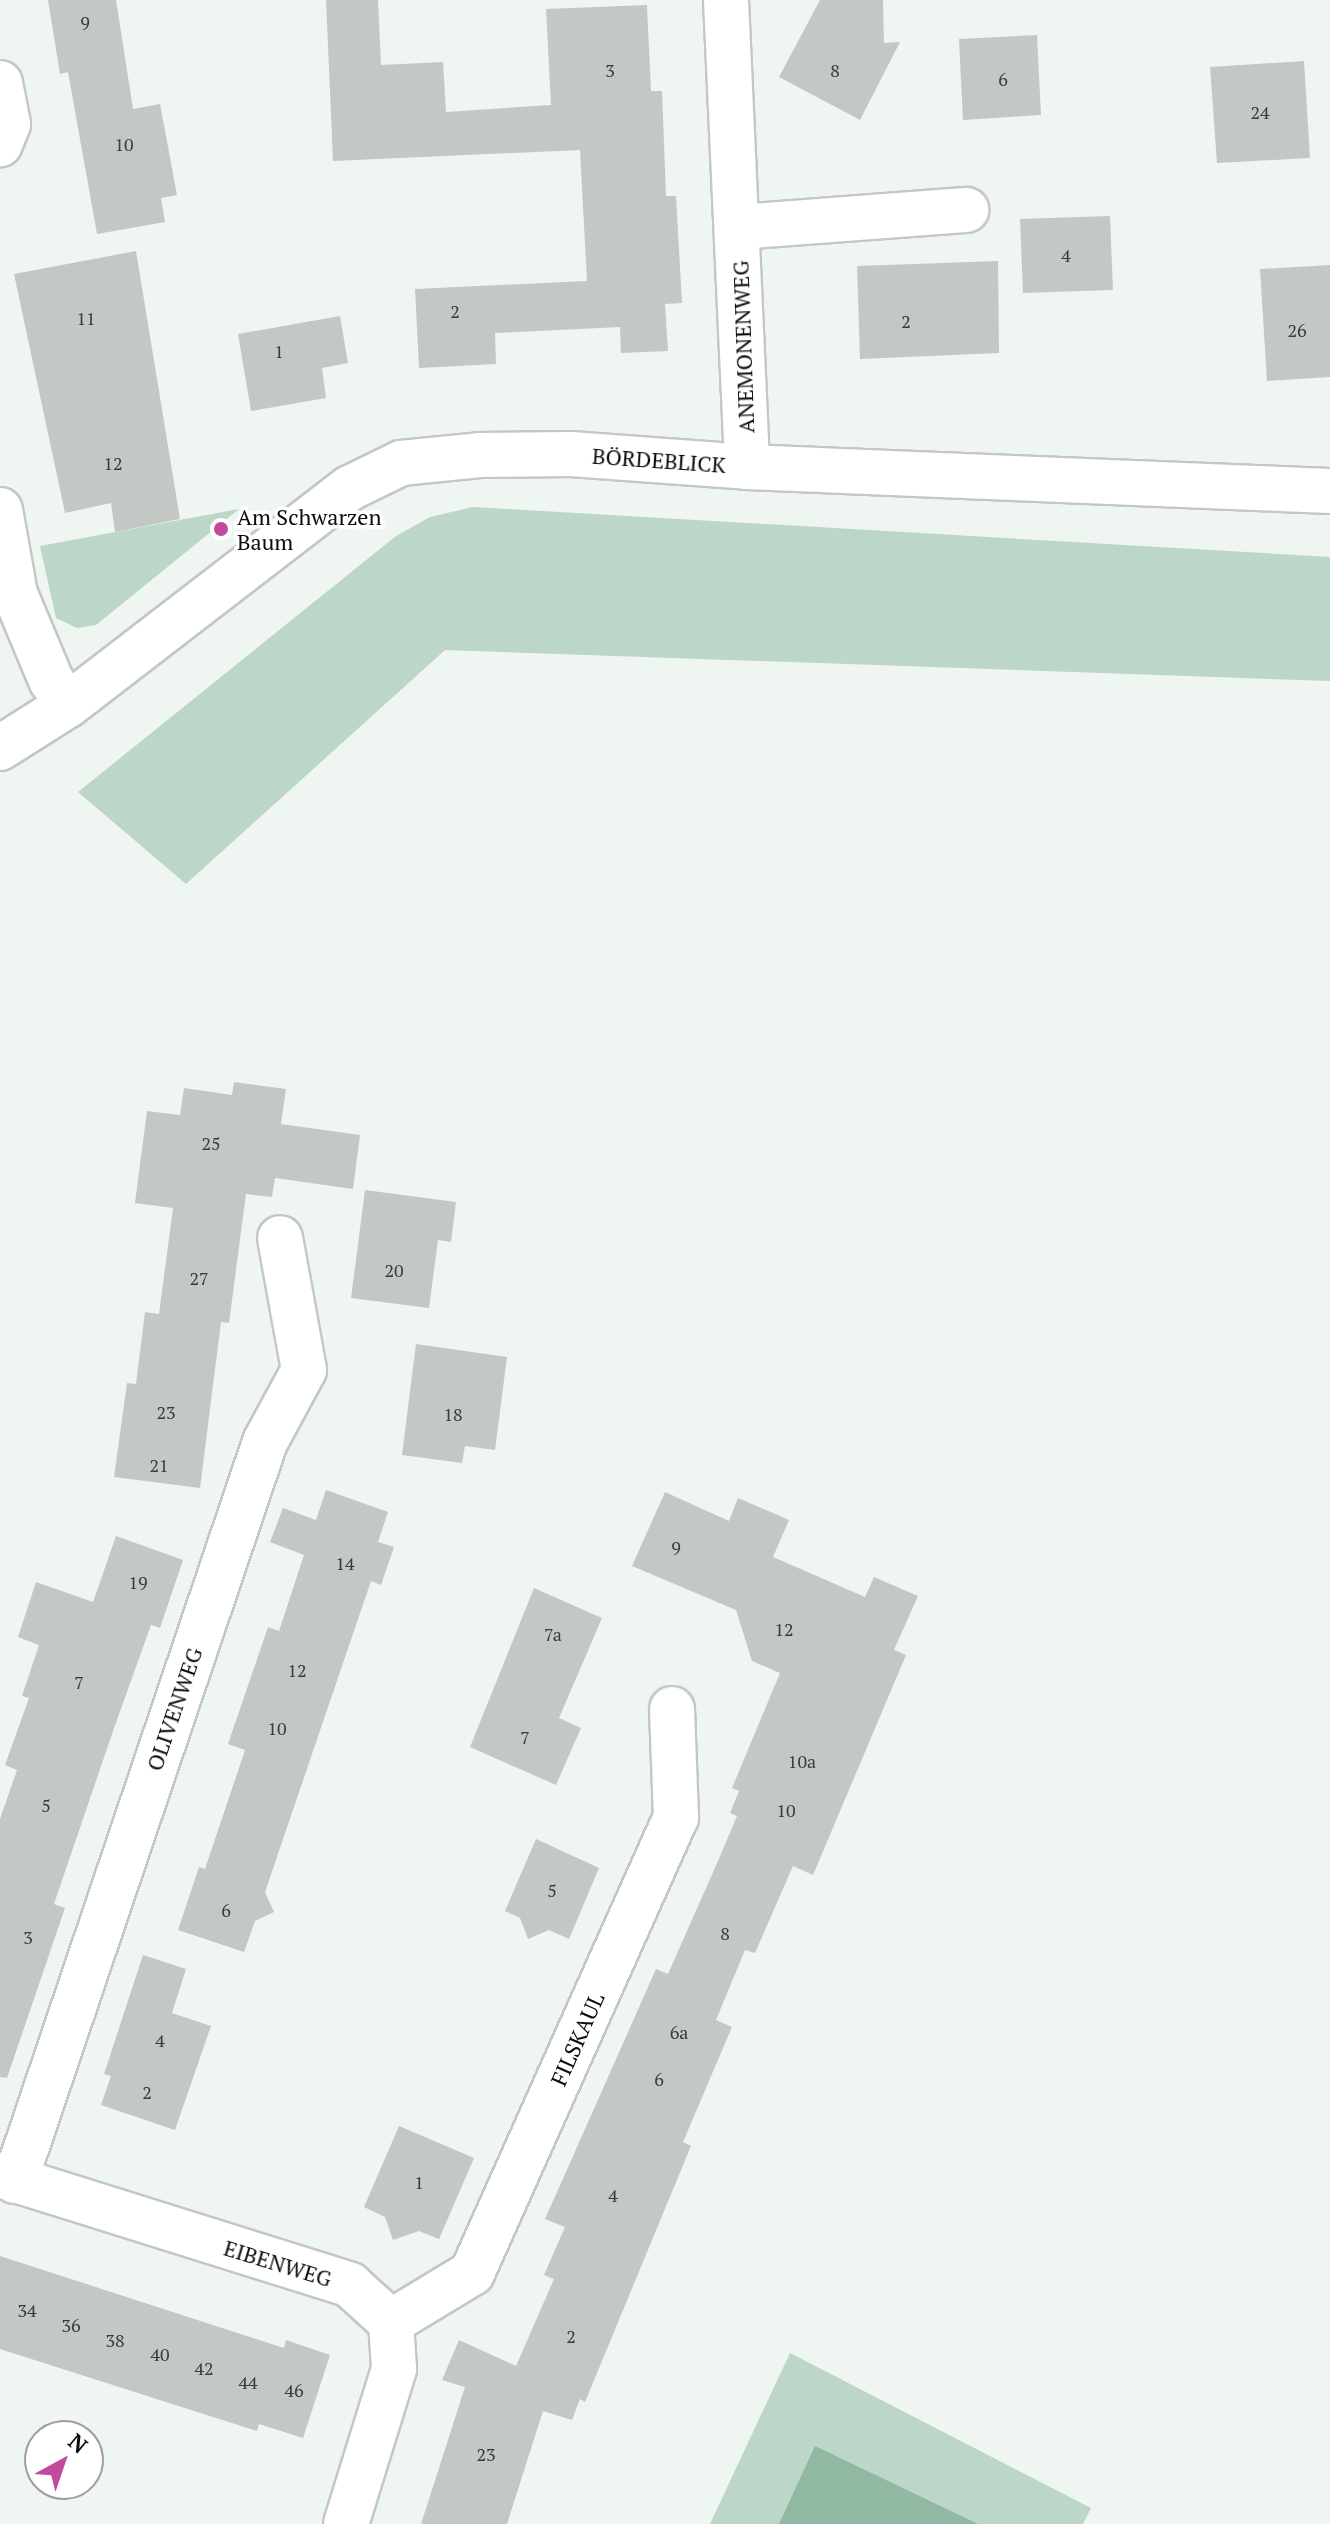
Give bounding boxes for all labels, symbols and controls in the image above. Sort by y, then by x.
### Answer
house number: 9 [80,11,90,33]
house number: 3 [605,59,615,81]
house number: 8 [830,59,840,81]
house number: 6 [998,68,1008,90]
house number: 24 [1250,101,1270,123]
house number: 10 [114,133,134,155]
house number: 4 [1061,244,1071,266]
street label: ANEMONENWEG [727,260,759,434]
house number: 2 [450,300,460,322]
house number: 11 [76,307,96,329]
house number: 2 [901,310,911,332]
house number: 26 [1287,319,1307,341]
house number: 1 [274,340,284,362]
street label: BÖRDEBLICK [591,442,727,478]
house number: 12 [103,452,123,474]
place label: Am Schwarzen Baum [237,503,381,554]
marker: Am Schwarzen Baum [212,520,230,538]
house number: 25 [201,1132,221,1154]
house number: 20 [384,1259,404,1281]
house number: 27 [189,1267,209,1289]
house number: 23 [156,1401,176,1423]
house number: 18 [443,1403,463,1425]
house number: 21 [149,1454,169,1476]
house number: 9 [671,1536,681,1558]
house number: 14 [335,1552,355,1574]
house number: 19 [128,1571,148,1593]
house number: 12 [774,1618,794,1640]
house number: 7a [544,1623,562,1645]
street label: OLIVENWEG [141,1644,207,1774]
house number: 12 [287,1659,307,1681]
house number: 7 [74,1671,84,1693]
house number: 10 [267,1717,287,1739]
house number: 7 [520,1726,530,1748]
house number: 10a [788,1750,816,1772]
house number: 5 [41,1794,51,1816]
house number: 10 [776,1799,796,1821]
house number: 5 [547,1879,557,1901]
house number: 6 [221,1899,231,1921]
house number: 8 [720,1922,730,1944]
house number: 3 [23,1926,33,1948]
street label: FILSKAUL [545,1988,609,2090]
house number: 6a [670,2021,688,2043]
house number: 4 [155,2029,165,2051]
house number: 6 [654,2068,664,2090]
house number: 2 [142,2081,152,2103]
house number: 1 [414,2171,424,2193]
house number: 4 [608,2184,618,2206]
street label: EIBENWEG [221,2234,335,2292]
house number: 34 [17,2299,37,2321]
house number: 36 [61,2314,81,2336]
house number: 2 [566,2325,576,2347]
house number: 38 [105,2329,125,2351]
house number: 40 [150,2343,170,2365]
house number: 42 [194,2357,214,2379]
house number: 44 [238,2371,258,2393]
house number: 46 [284,2379,304,2401]
north arrow [24,2420,104,2500]
text: N [63,2426,94,2459]
house number: 23 [476,2443,496,2465]

